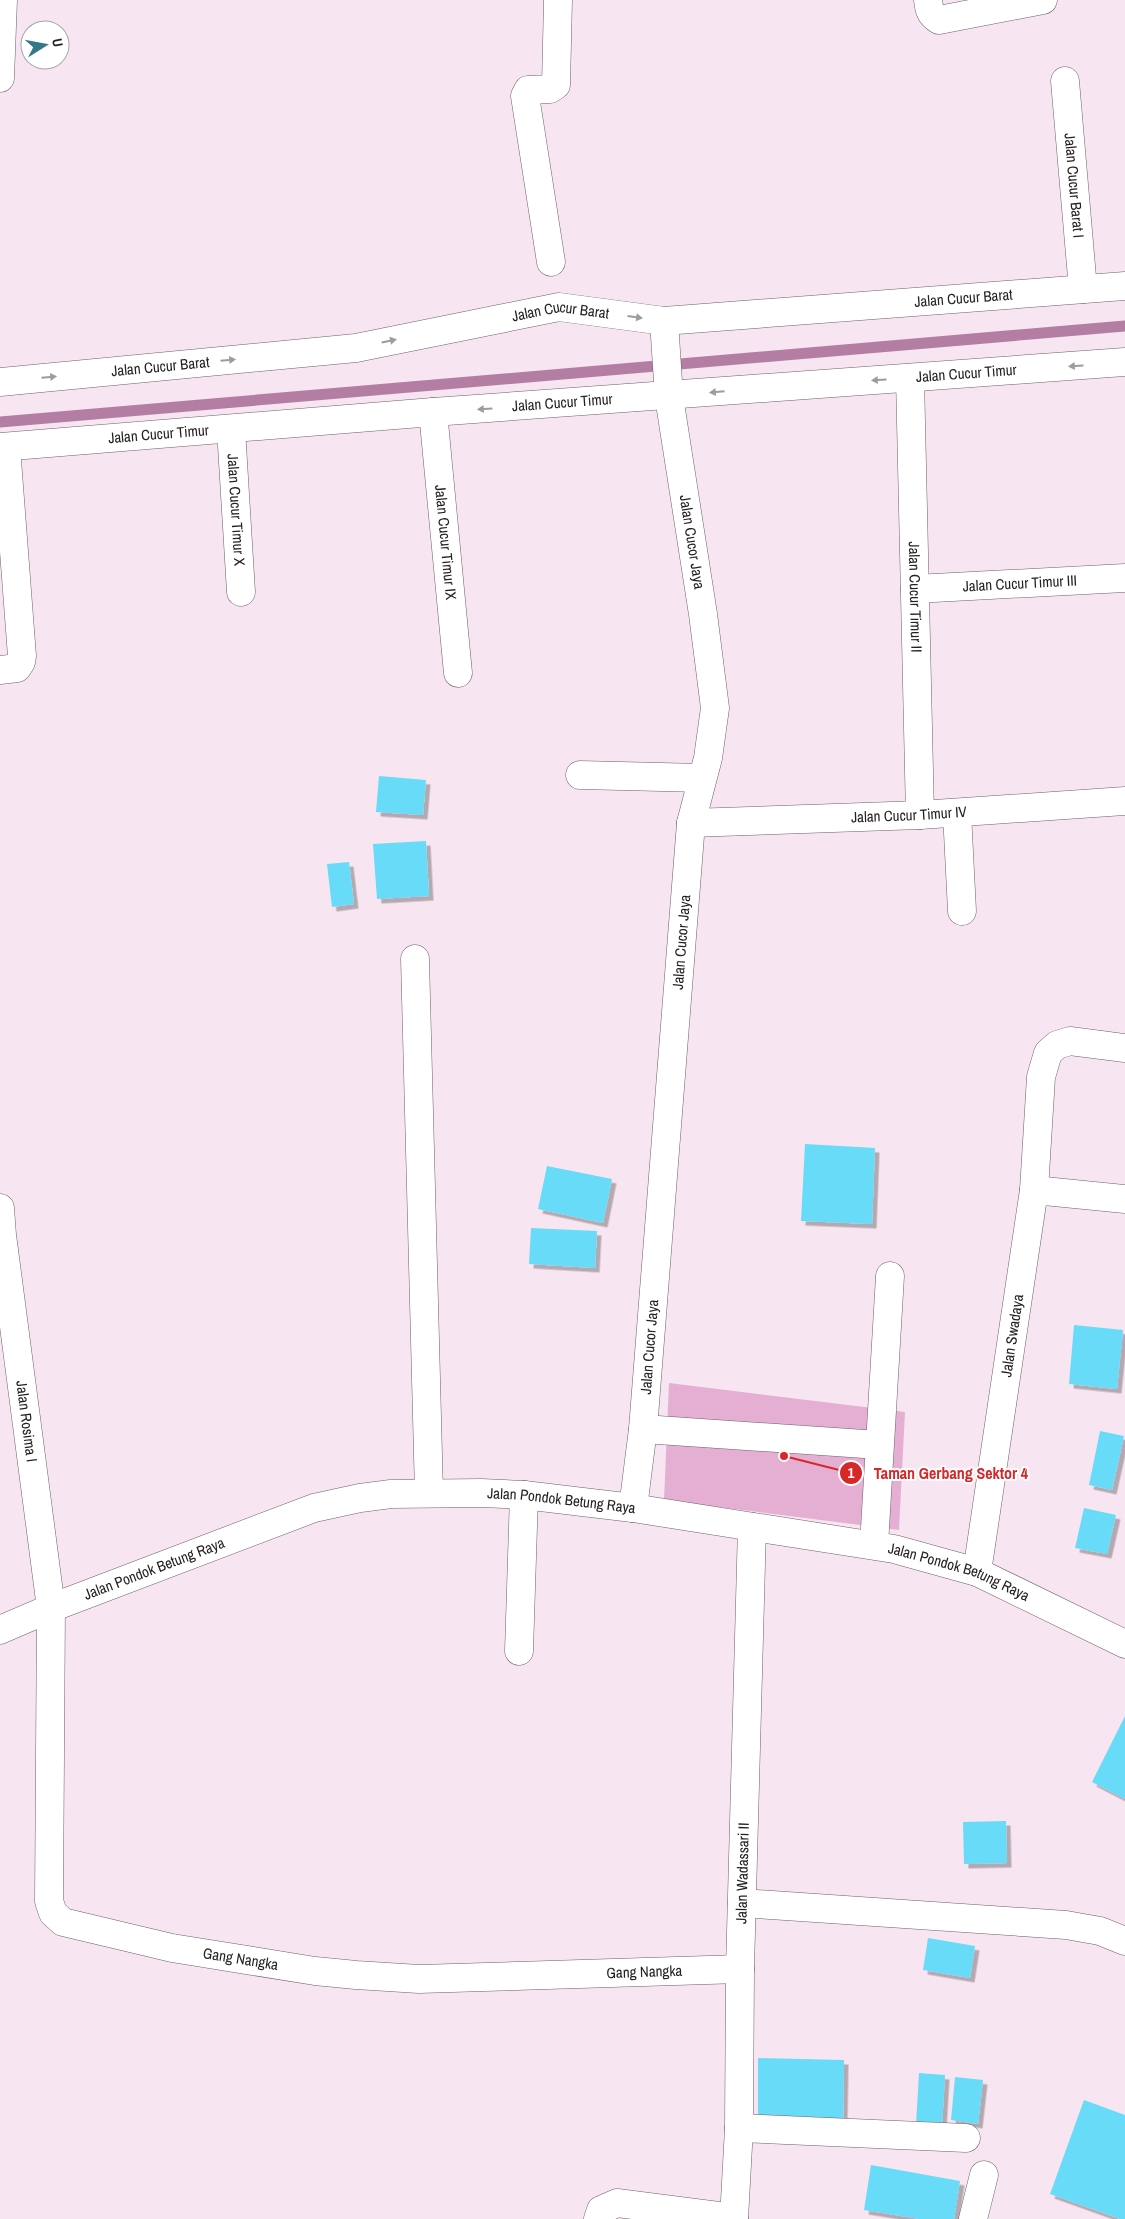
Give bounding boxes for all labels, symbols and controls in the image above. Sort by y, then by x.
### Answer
north arrow [20,20,70,70]
text: U [48,37,67,48]
street label: Jalan Cucur Barat I [1060,132,1090,239]
street label: Jalan Cucur Barat [914,284,1014,312]
street label: Jalan Cucur Barat [510,296,611,326]
one-way arrow [627,313,643,321]
one-way arrow [381,337,397,345]
street label: Jalan Cucur Barat [110,351,211,381]
one-way arrow [220,356,236,364]
street label: Jalan Cucur Timur [915,359,1017,387]
one-way arrow [1068,362,1084,370]
one-way arrow [41,373,57,381]
one-way arrow [871,376,887,384]
street label: Jalan Cucur Timur [511,388,613,416]
one-way arrow [709,388,725,396]
one-way arrow [477,405,493,413]
street label: Jalan Cucur Timur [107,419,210,448]
street label: Jalan Cucur Timur X [223,453,250,567]
street label: Jalan Cucur Timur IX [430,484,462,602]
street label: Jalan Cucor Jaya [675,493,710,591]
street label: Jalan Cucur Timur II [904,541,927,653]
street label: Jalan Cucur Timur III [962,570,1078,596]
street label: Jalan Cucur Timur IV [851,801,968,827]
street label: Jalan Cucor Jaya [667,894,695,990]
street label: Jalan Swadaya [995,1293,1028,1378]
street label: Jalan Cucor Jaya [635,1298,663,1395]
street label: Jalan Rosima I [11,1379,43,1463]
callout: Taman Gerbang Sektor 4 [839,1458,1038,1489]
text: 1 [848,1462,855,1483]
text: Taman Gerbang Sektor 4 [874,1462,1029,1484]
street label: Jalan Pondok Betung Raya [487,1482,637,1518]
street label: Jalan Pondok Betung Raya [81,1532,228,1605]
street label: Jalan Pondok Betung Raya [887,1537,1033,1606]
street label: Jalan Wadassari II [730,1822,754,1924]
street label: Gang Nangka [202,1942,280,1975]
street label: Gang Nangka [606,1960,683,1983]

